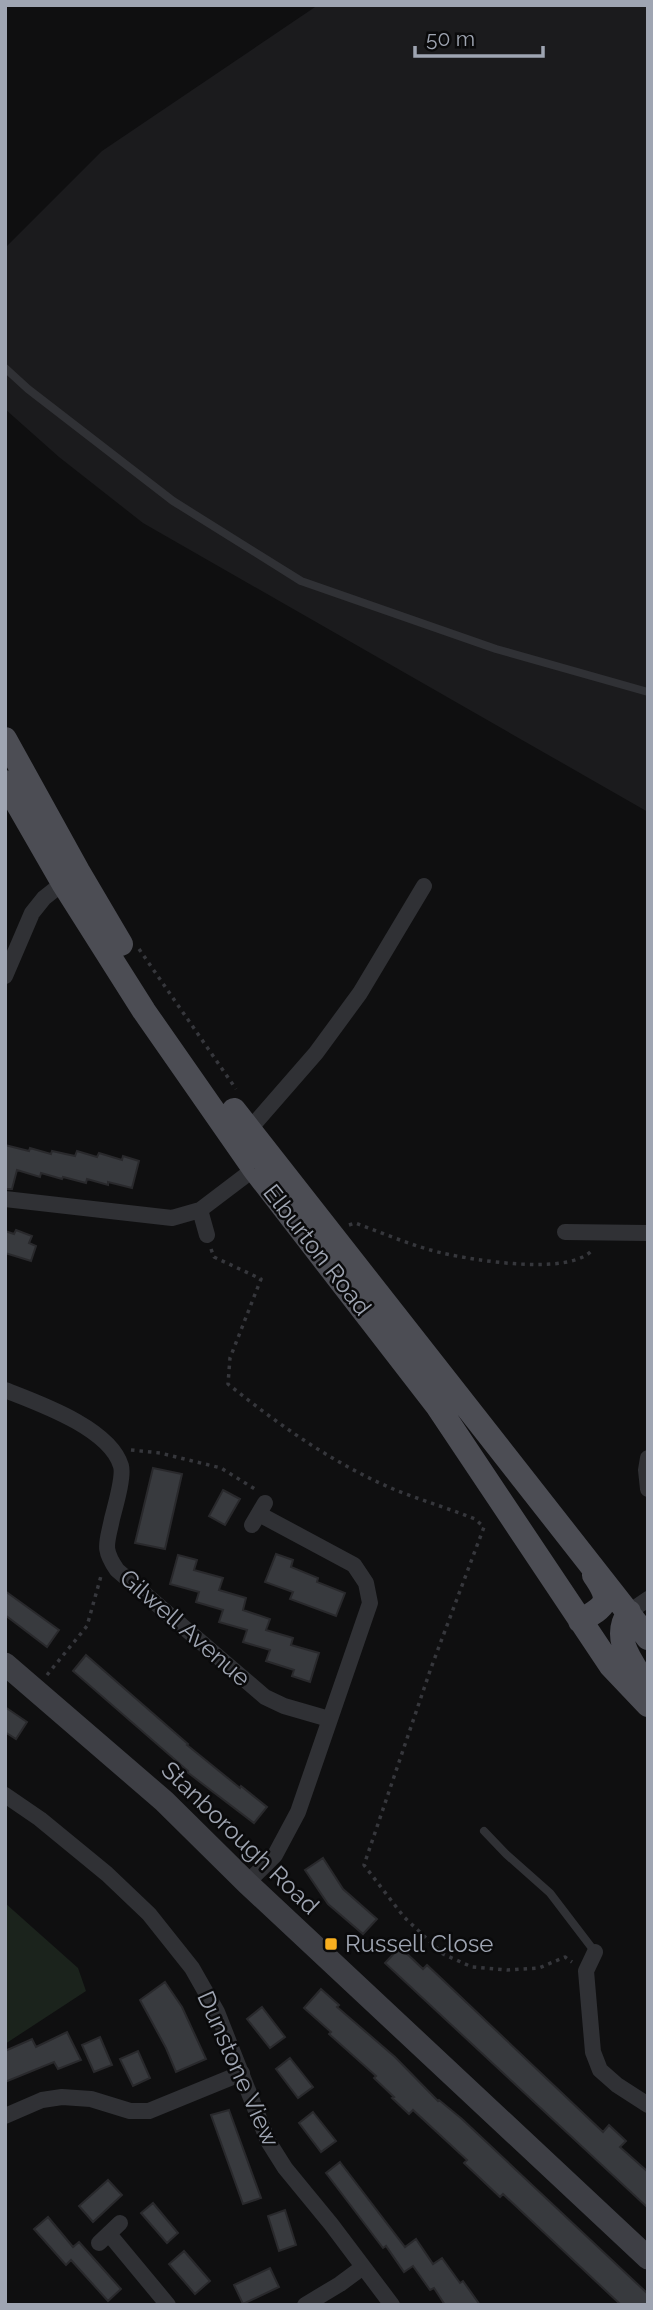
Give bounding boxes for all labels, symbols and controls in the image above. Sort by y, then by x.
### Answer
scale bar [415,14,543,58]
text: 50 m [426,26,475,51]
street label: Elburton Road [257,1178,378,1321]
street label: Gilwell Avenue [114,1563,257,1692]
street label: Stanborough Road [156,1755,325,1920]
place label: Russell Close [345,1929,493,1958]
marker: Russell Close [323,1936,339,1952]
street label: Dunstone View [191,1986,286,2152]

